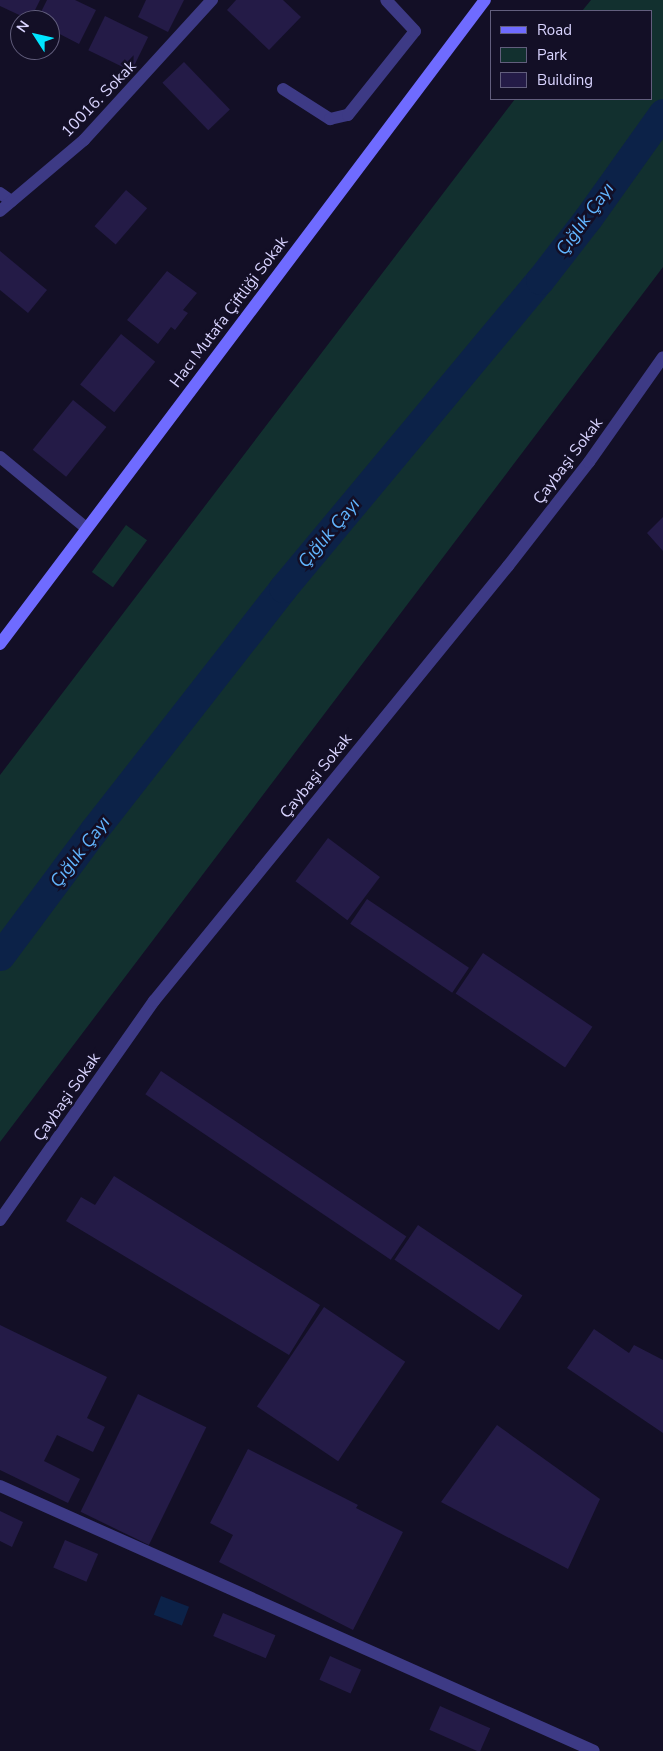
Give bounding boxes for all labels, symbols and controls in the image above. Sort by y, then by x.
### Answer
north arrow [10,10,60,60]
legend [490,10,653,100]
text: N [12,17,34,36]
text: Road [537,20,572,40]
text: Park [537,45,567,65]
street label: 10016. Sokak [58,57,140,141]
text: Building [537,70,593,90]
water label: Çığlık Çayı [551,178,619,260]
street label: Hacı Mutafa Çiftliği Sokak [166,233,292,391]
street label: Çaybaşi Sokak [529,414,607,508]
water label: Çığlık Çayı [294,494,364,572]
street label: Çaybaşi Sokak [276,730,356,822]
water label: Çığlık Çayı [45,812,115,892]
street label: Çaybaşi Sokak [29,1049,105,1145]

